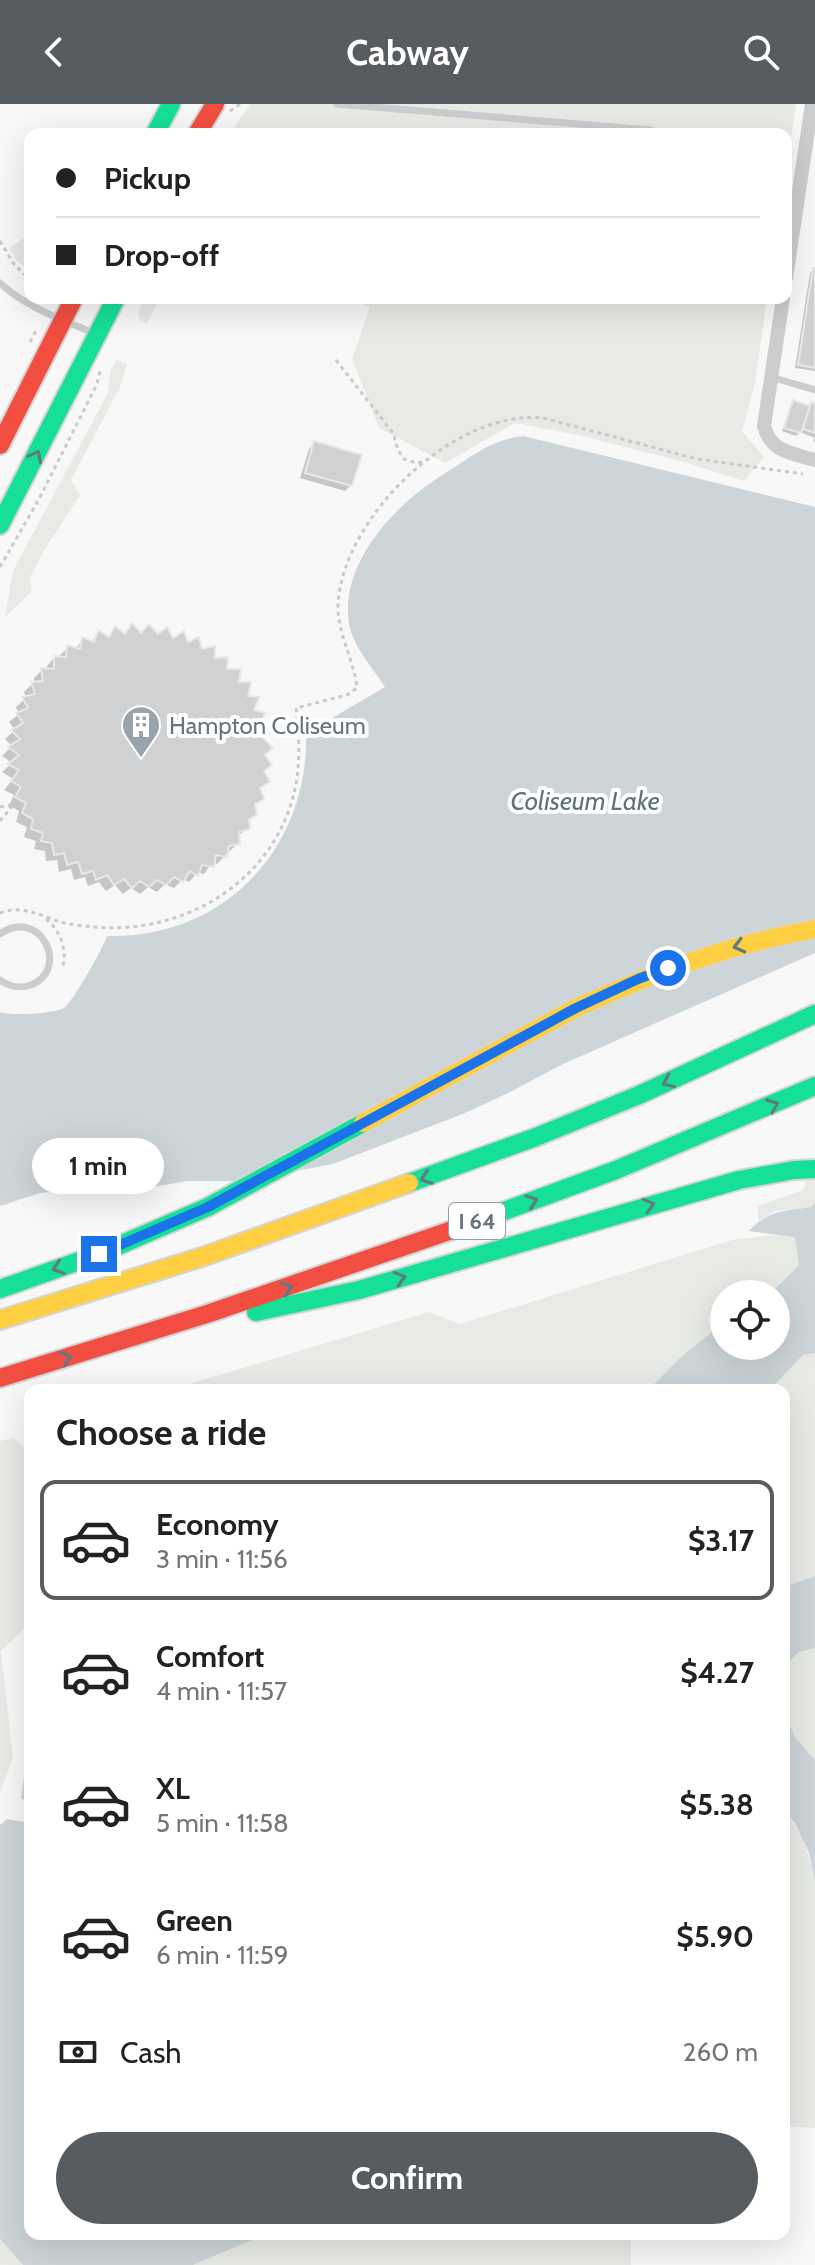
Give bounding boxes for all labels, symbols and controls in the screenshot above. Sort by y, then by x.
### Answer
icon: back [32,30,76,74]
text: Cabway [346,30,469,74]
icon: search [739,30,783,74]
text: Pickup [104,160,191,197]
text: Drop-off [104,237,219,274]
one-way arrow [27,449,42,464]
building icon: Hampton Coliseum [120,704,162,759]
place label: Hampton Coliseum [169,711,366,740]
water label: Coliseum Lake [510,785,660,817]
one-way arrow [732,937,746,954]
route start [650,950,686,986]
one-way arrow [662,1072,676,1088]
one-way arrow [765,1098,779,1114]
callout: 1 min [33,1138,165,1194]
text: 1 min [69,1150,127,1182]
one-way arrow [420,1168,434,1184]
one-way arrow [524,1194,538,1211]
one-way arrow [642,1198,656,1214]
road number: I 64 [449,1203,505,1239]
route end [81,1236,117,1272]
one-way arrow [52,1259,66,1275]
one-way arrow [392,1271,406,1287]
map controls [710,1280,790,1360]
button: locate [710,1280,790,1360]
one-way arrow [279,1281,293,1298]
one-way arrow [59,1351,73,1367]
text: Choose a ride [56,1410,266,1454]
icon: car [60,1504,132,1576]
text: Economy [156,1506,279,1543]
text: $3.17 [688,1522,754,1559]
text: 3 min · 11:56 [156,1543,288,1575]
icon: car [60,1636,132,1708]
text: Comfort [156,1638,264,1675]
text: $4.27 [680,1654,754,1691]
text: 4 min · 11:57 [156,1675,287,1707]
icon: car [60,1768,132,1840]
text: XL [156,1770,190,1807]
text: $5.38 [680,1786,754,1823]
text: 5 min · 11:58 [156,1807,289,1839]
icon: car [60,1900,132,1972]
text: Green [156,1902,233,1939]
text: $5.90 [676,1918,754,1955]
text: 6 min · 11:59 [156,1939,289,1971]
icon: cash [56,2030,100,2074]
text: Cash [120,2034,182,2071]
text: 260 m [683,2036,758,2068]
button: Confirm [56,2132,758,2224]

